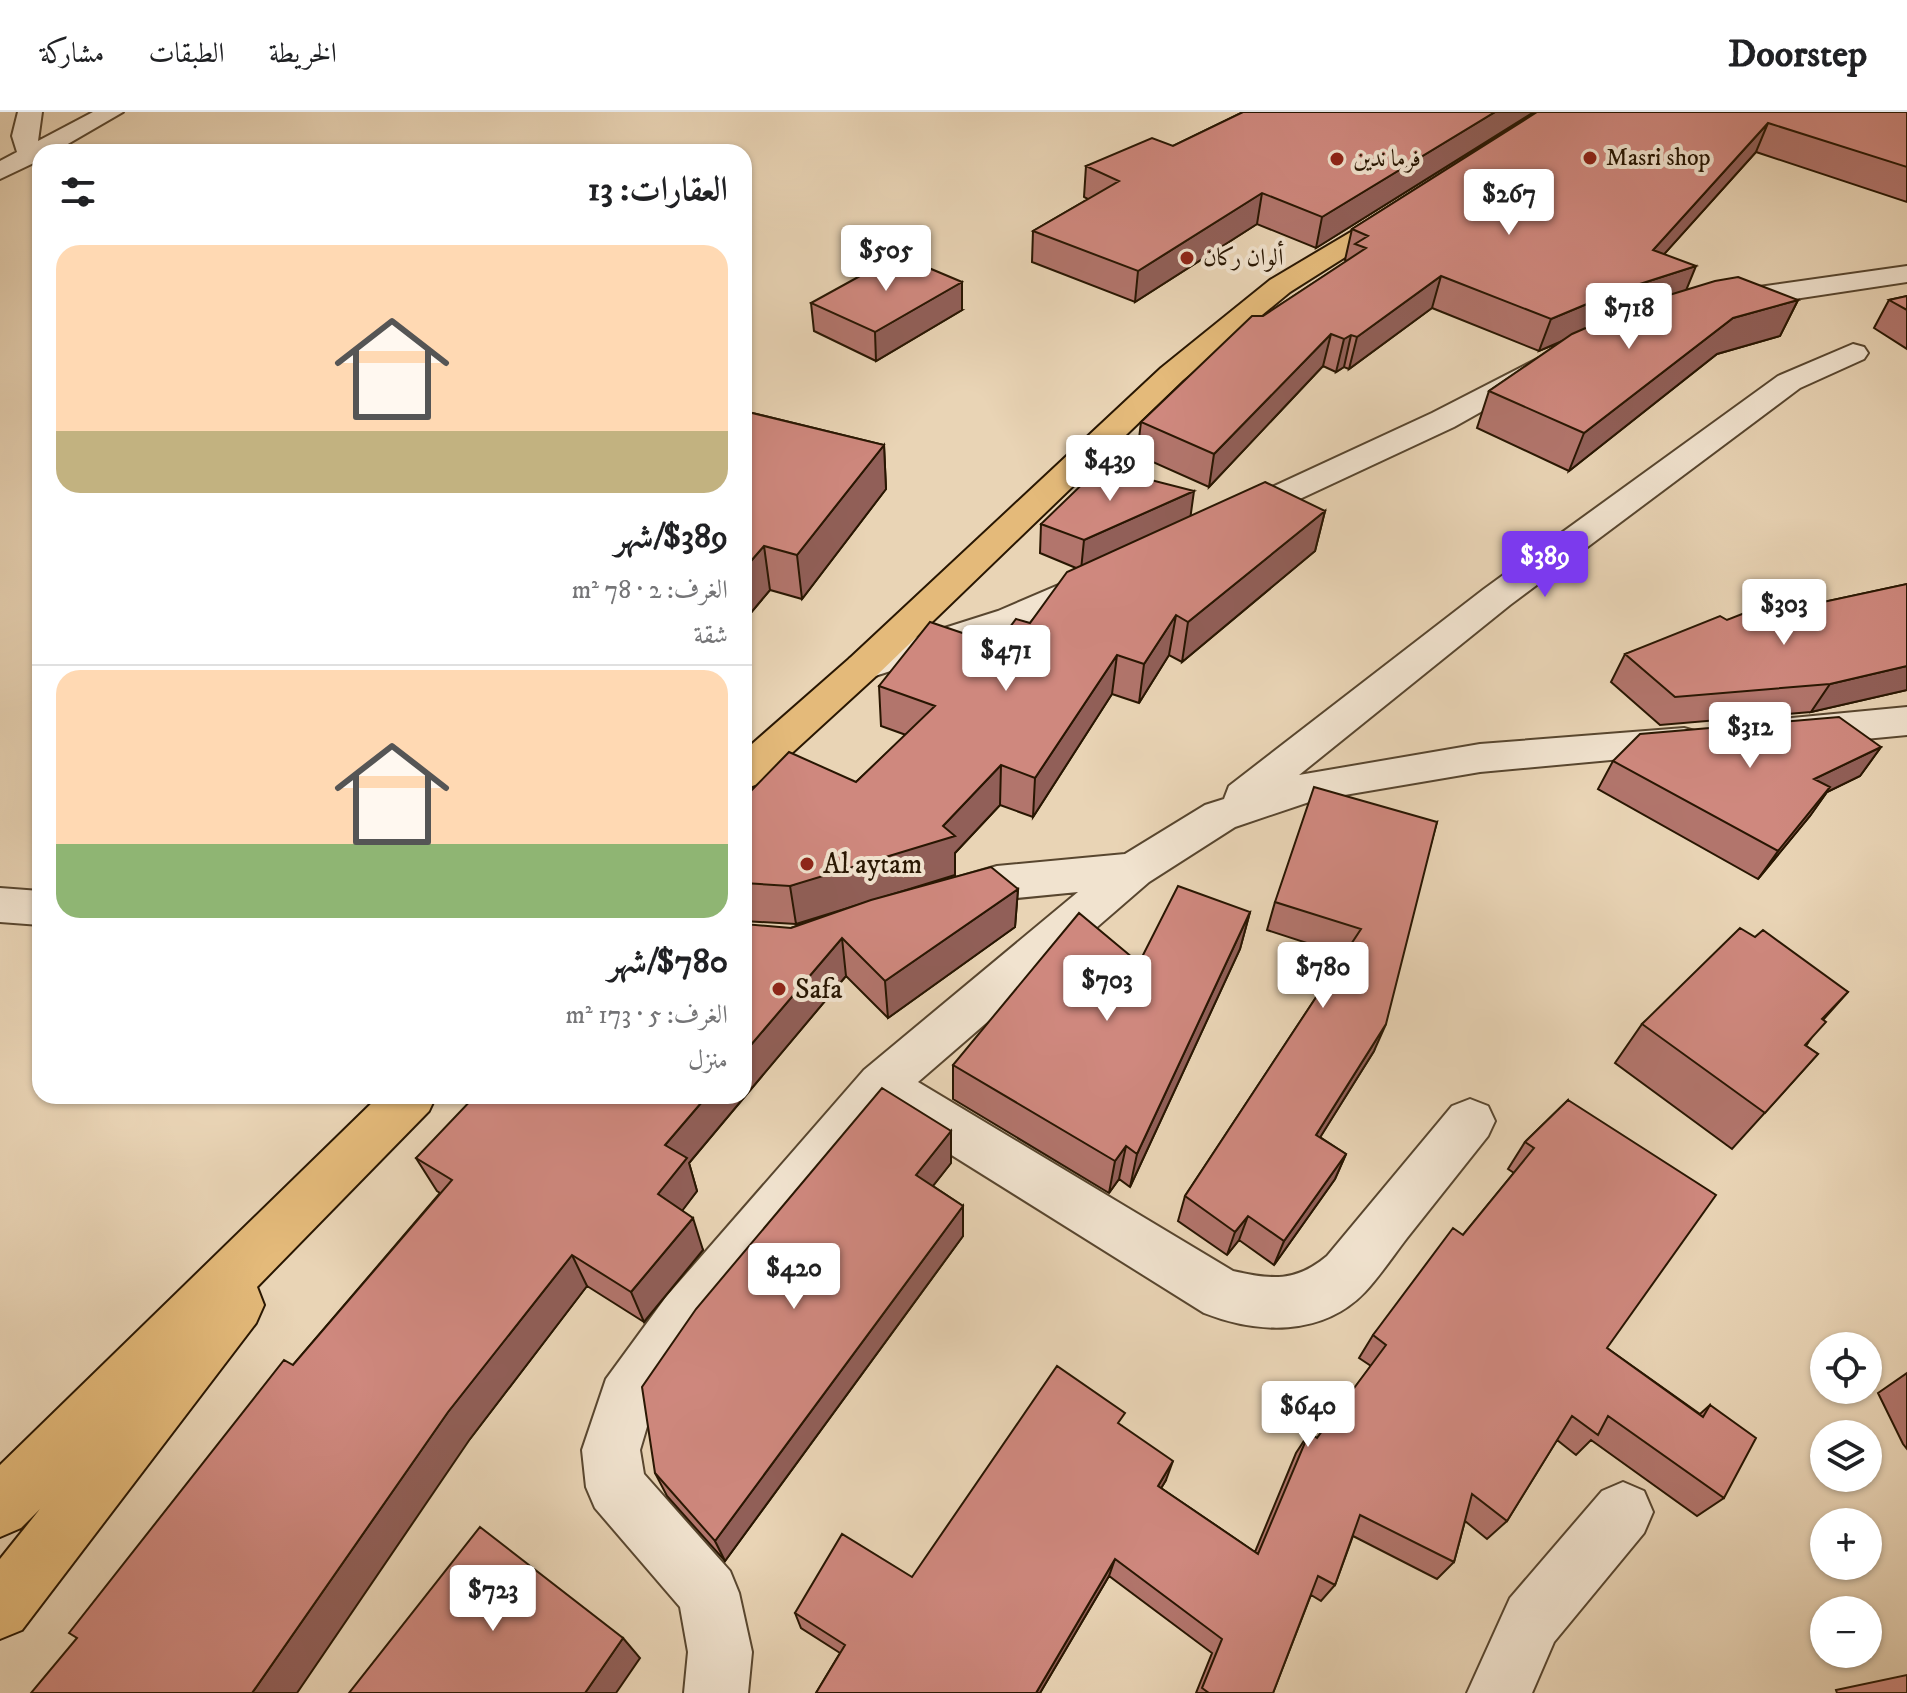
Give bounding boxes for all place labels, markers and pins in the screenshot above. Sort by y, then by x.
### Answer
place label: Masri shop [1606,143,1711,173]
place label: فرما ندين [1353,144,1421,174]
marker: Masri shop [1581,149,1599,167]
marker: فرما ندين [1328,150,1346,168]
pin: $267 [1462,169,1556,237]
pin: $505 [839,225,933,293]
place label: ألوان ركان [1203,240,1284,273]
marker: ألوان ركان [1178,249,1196,267]
pin: $718 [1582,283,1676,351]
pin: $439 [1063,435,1157,503]
pin: $389 [1498,531,1592,599]
pin: $303 [1737,579,1831,647]
pin: $471 [959,625,1053,693]
pin: $312 [1703,702,1797,770]
place label: Al aytam [823,847,922,882]
marker: Al aytam [798,855,816,873]
pin: $780 [1276,942,1370,1010]
pin: $703 [1060,955,1154,1023]
place label: Safa [795,972,842,1007]
marker: Safa [770,980,788,998]
pin: $420 [747,1243,841,1311]
pin: $640 [1261,1381,1355,1449]
pin: $723 [446,1565,540,1633]

